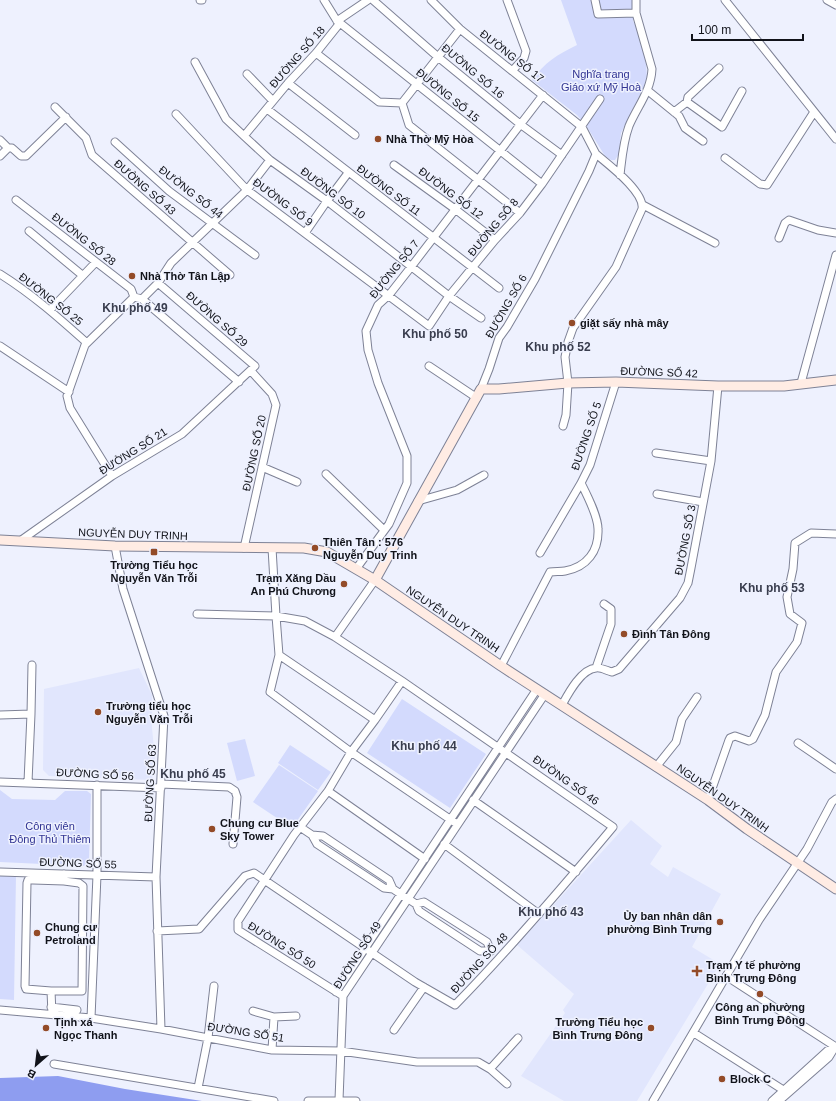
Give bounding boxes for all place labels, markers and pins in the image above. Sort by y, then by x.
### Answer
place label: Nhà Thờ Mỹ Hòa [386,133,474,145]
marker: Nhà Thờ Mỹ Hòa [373,134,383,144]
place label: Nhà Thờ Tân Lập [140,270,231,283]
marker: Nhà Thờ Tân Lập [127,271,137,281]
place label: giặt sấy nhà mây [580,317,670,330]
marker: giặt sấy nhà mây [567,318,577,328]
place label: Thiên Tân : 576 Nguyễn Duy Trinh [323,536,417,561]
marker: Thiên Tân : 576 Nguyễn Duy Trinh [310,543,320,553]
marker: Trường Tiểu học Nguyễn Văn Trỗi [149,547,159,557]
place label: Trường Tiểu học Nguyễn Văn Trỗi [110,559,198,584]
place label: Trạm Xăng Dầu An Phú Chương [251,572,336,597]
marker: Trạm Xăng Dầu An Phú Chương [339,579,349,589]
place label: Đình Tân Đông [632,628,710,640]
marker: Đình Tân Đông [619,629,629,639]
place label: Trường tiểu học Nguyễn Văn Trỗi [106,700,193,725]
marker: Trường tiểu học Nguyễn Văn Trỗi [93,707,103,717]
place label: Chung cư Blue Sky Tower [220,817,299,842]
marker: Chung cư Blue Sky Tower [207,824,217,834]
place label: Ủy ban nhân dân phường Bình Trưng [607,910,712,935]
marker: Ủy ban nhân dân phường Bình Trưng [715,917,725,927]
place label: Chung cư Petroland [45,921,97,946]
marker: Chung cư Petroland [32,928,42,938]
place label: Trạm Y tế phường Bình Trưng Đông [706,959,801,984]
marker: Trạm Y tế phường Bình Trưng Đông [691,965,703,977]
marker: Công an phường Bình Trưng Đông [755,989,765,999]
place label: Công an phường Bình Trưng Đông [715,1001,805,1026]
place label: Tịnh xá Ngọc Thanh [54,1016,118,1042]
place label: Trường Tiểu học Bình Trưng Đông [553,1016,643,1041]
marker: Tịnh xá Ngọc Thanh [41,1023,51,1033]
marker: Trường Tiểu học Bình Trưng Đông [646,1023,656,1033]
place label: Block C [730,1073,771,1085]
marker: Block C [717,1074,727,1084]

